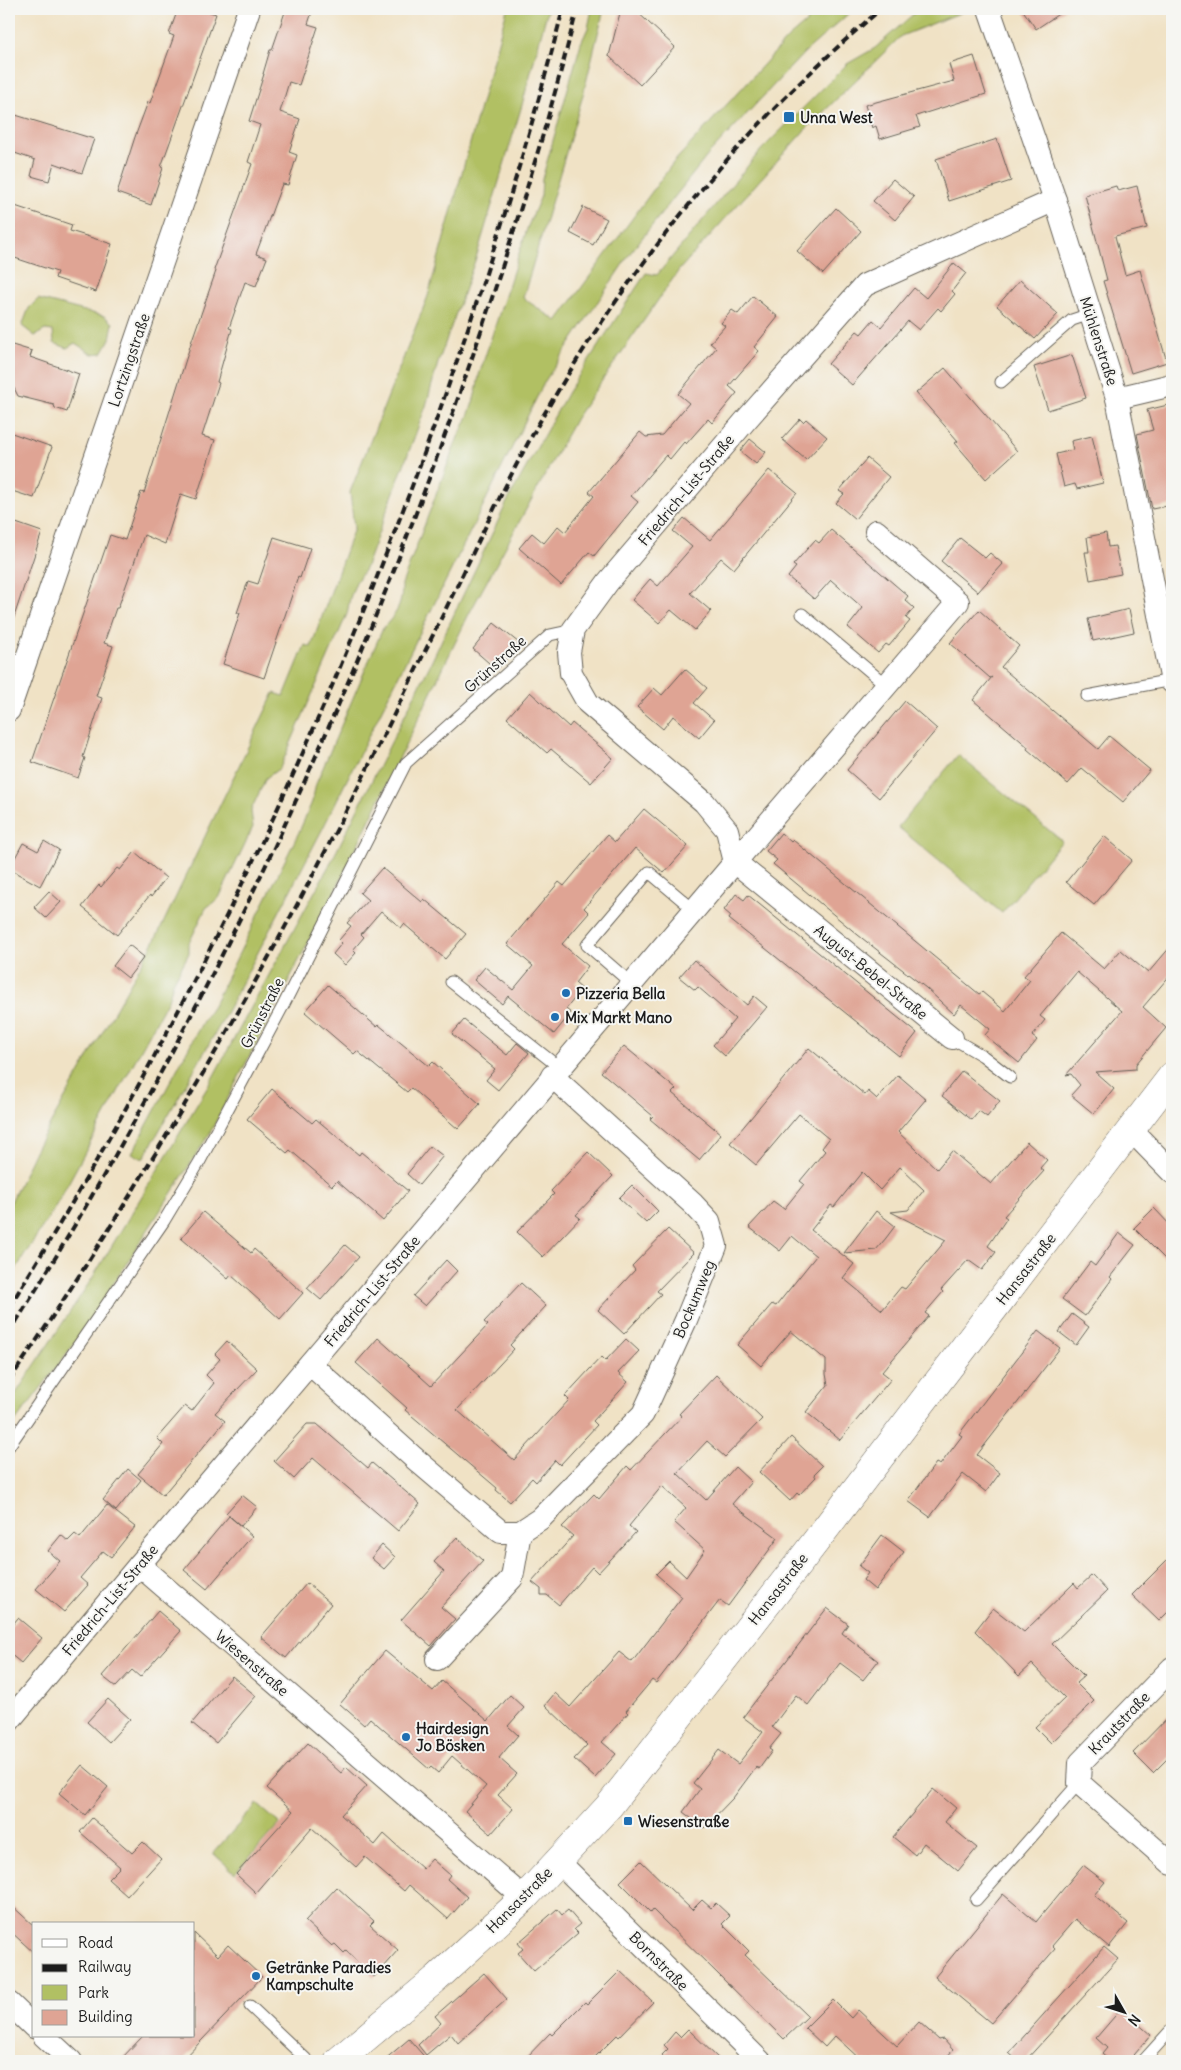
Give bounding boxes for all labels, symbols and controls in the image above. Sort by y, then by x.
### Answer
place label: Unna West [800,108,874,127]
marker: Unna West [782,110,796,124]
street label: Mühlenstraße [1076,294,1122,388]
street label: Lortzingstraße [104,311,154,409]
street label: Friedrich-List-Straße [634,431,738,549]
street label: Grünstraße [460,631,530,697]
street label: August-Bebel-Straße [810,920,932,1024]
street label: Grünstraße [236,974,288,1052]
place label: Pizzeria Bella [576,984,666,1003]
marker: Pizzeria Bella [560,987,572,999]
place label: Mix Markt Mano [565,1008,673,1027]
marker: Mix Markt Mano [549,1011,561,1023]
street label: Hansastraße [992,1229,1060,1309]
street label: Friedrich-List-Straße [320,1232,424,1350]
street label: Bockumweg [669,1257,719,1341]
street label: Friedrich-List-Straße [58,1541,162,1659]
street label: Hansastraße [744,1549,812,1629]
street label: Wiesenstraße [211,1626,293,1700]
street label: Krautstraße [1084,1688,1154,1758]
place label: Hairdesign Jo Bösken [416,1719,489,1755]
marker: Hairdesign Jo Bösken [400,1731,412,1743]
place label: Wiesenstraße [638,1812,729,1831]
marker: Wiesenstraße [622,1815,634,1827]
street label: Hansastraße [482,1863,556,1937]
legend [32,1922,195,2038]
street label: Bornstraße [626,1928,692,1994]
text: Road [78,1933,113,1952]
text: Railway [78,1957,132,1976]
place label: Getränke Paradies Kampschulte [266,1958,391,1995]
marker: Getränke Paradies Kampschulte [250,1970,262,1982]
text: Park [78,1983,109,2002]
north arrow [1098,1988,1148,2038]
text: Building [78,2007,133,2026]
text: N [1124,2011,1144,2030]

